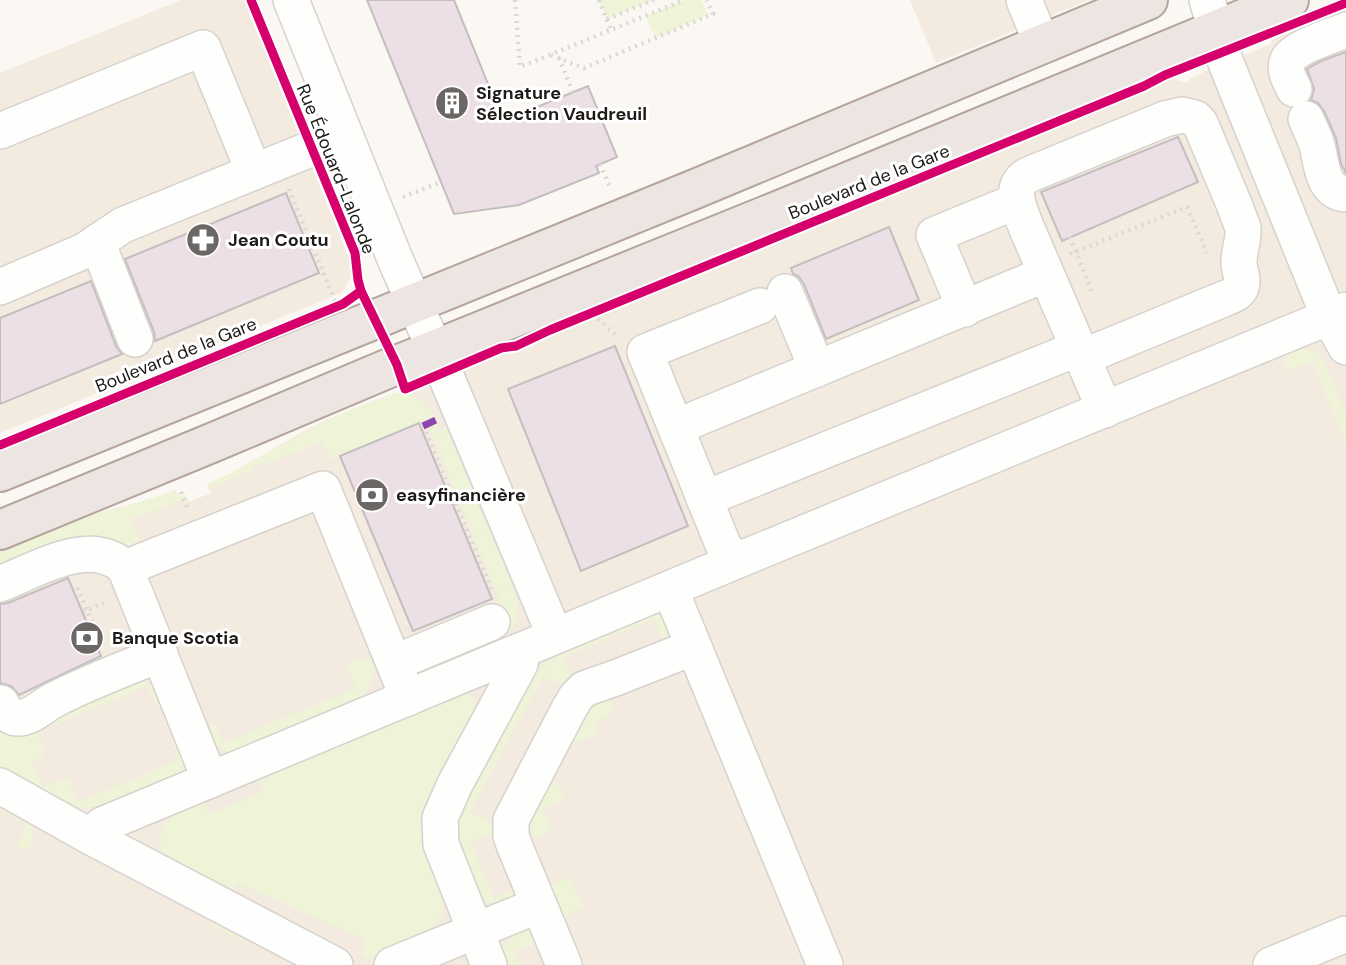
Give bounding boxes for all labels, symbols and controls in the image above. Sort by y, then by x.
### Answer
street label: Rue Édouard-Lalonde [291,80,381,258]
place label: Signature Sélection Vaudreuil [476,81,647,126]
building icon: Signature Sélection Vaudreuil [433,84,471,122]
street label: Boulevard de la Gare [785,139,953,225]
pharmacy icon: Jean Coutu [184,221,222,259]
place label: Jean Coutu [228,228,329,252]
street label: Boulevard de la Gare [92,312,260,398]
bank icon: easyfinancière [353,476,391,514]
place label: easyfinancière [396,483,526,507]
bank icon: Banque Scotia [68,619,106,657]
place label: Banque Scotia [112,626,239,650]

